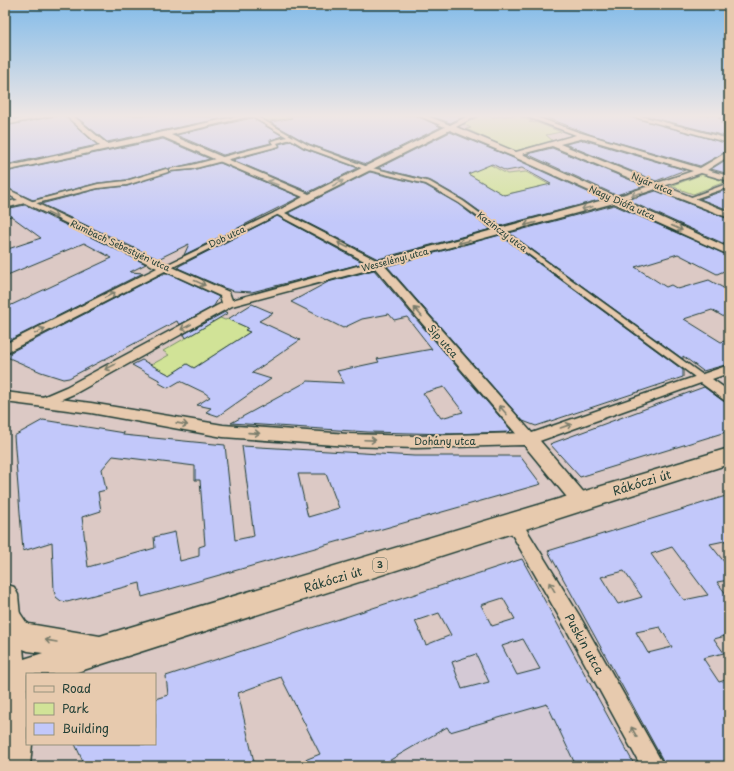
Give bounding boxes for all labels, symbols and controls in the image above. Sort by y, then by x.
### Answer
street label: Nyár utca [629,168,676,198]
one-way arrow [267,178,279,186]
one-way arrow [331,179,343,186]
street label: Nagy Diófa utca [587,181,658,223]
one-way arrow [631,190,643,198]
one-way arrow [580,205,593,213]
street label: Kazinczy utca [475,208,531,255]
one-way arrow [46,212,58,219]
street label: Rumbach Sebestyén utca [68,216,173,275]
street label: Dob utca [206,221,248,251]
one-way arrow [523,221,536,228]
one-way arrow [670,225,682,232]
one-way arrow [457,239,470,246]
one-way arrow [337,241,349,249]
street label: Wesselényi utca [360,243,430,275]
one-way arrow [194,279,206,287]
one-way arrow [103,291,115,299]
one-way arrow [414,307,423,317]
street label: Síp utca [425,321,463,361]
one-way arrow [180,324,192,332]
one-way arrow [34,327,46,334]
one-way arrow [105,364,117,372]
one-way arrow [499,404,508,415]
one-way arrow [176,420,189,428]
one-way arrow [559,421,571,429]
one-way arrow [247,429,260,436]
street label: Dohány utca [414,433,477,448]
one-way arrow [363,436,376,444]
street label: Rákóczi út [610,465,673,499]
road number: 3 [373,558,387,572]
street label: Rákóczi út [301,562,364,596]
one-way arrow [547,581,555,593]
street label: Puskin utca [561,610,609,678]
one-way arrow [45,637,58,645]
legend [26,673,156,745]
text: Road [62,679,91,697]
text: Park [62,699,89,717]
text: Building [62,719,109,737]
one-way arrow [629,726,637,738]

